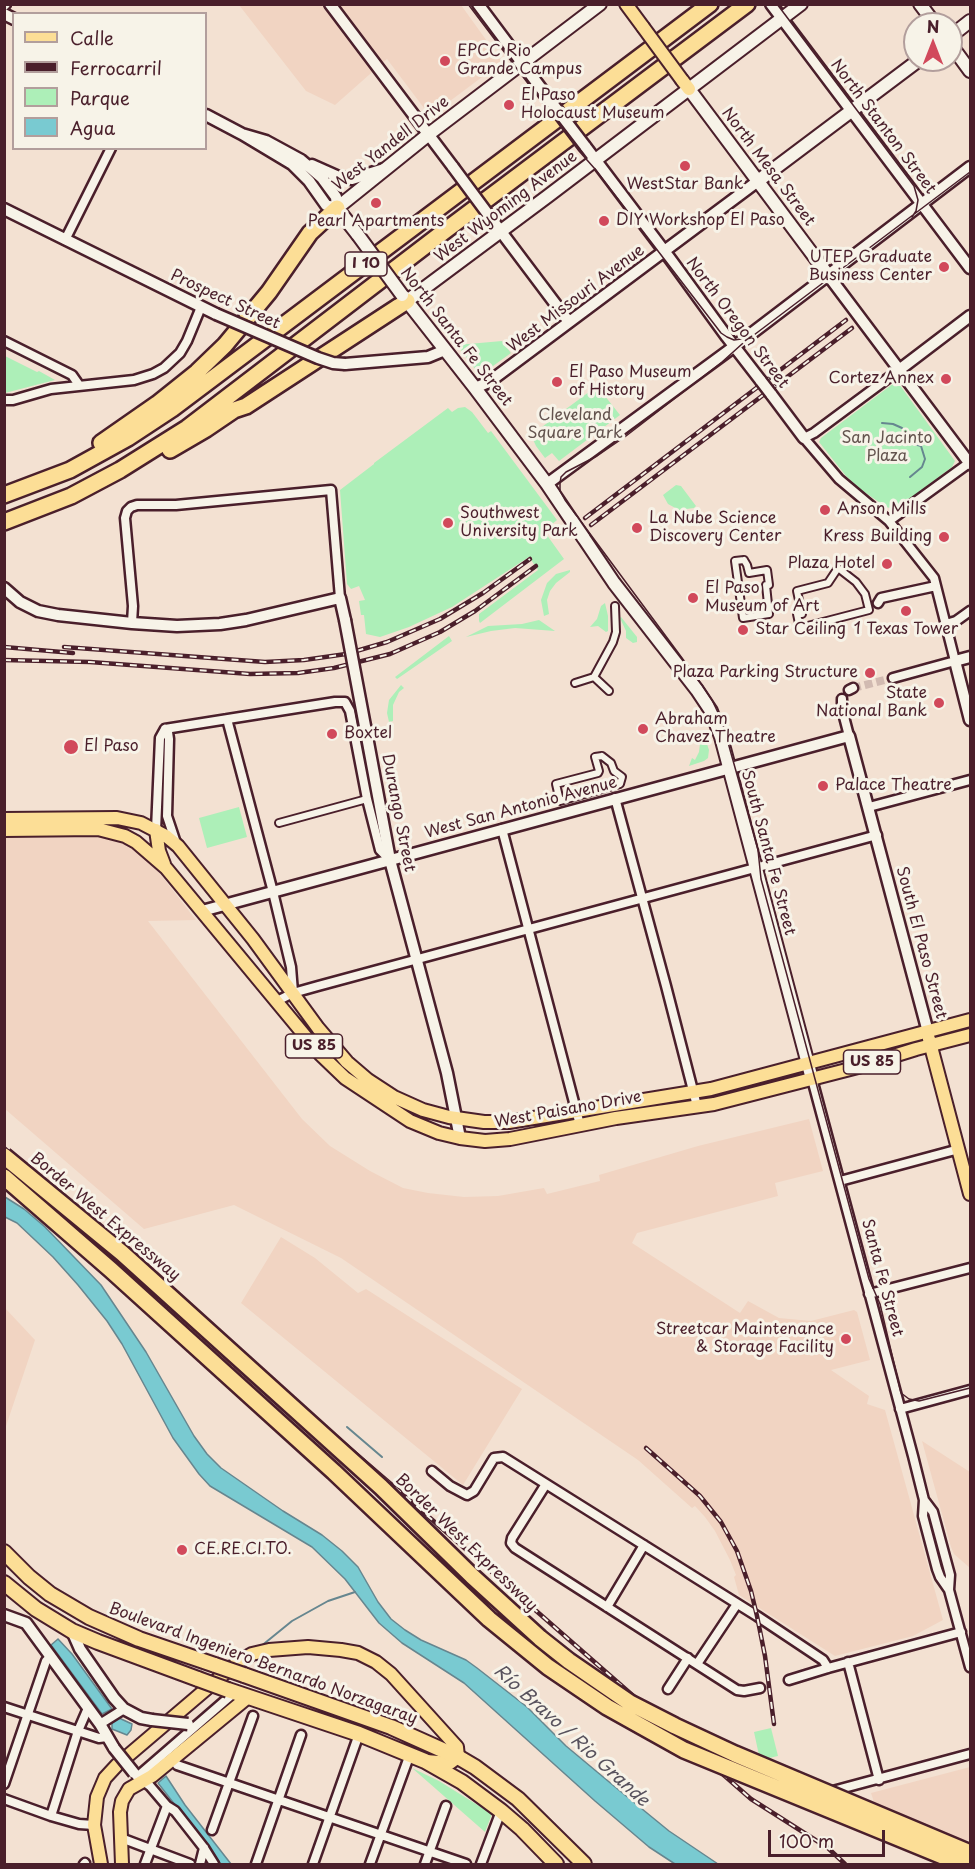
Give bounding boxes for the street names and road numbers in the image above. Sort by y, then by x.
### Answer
street label: North Stanton Street [826,56,940,198]
street label: West Yandell Drive [329,93,453,195]
street label: North Mesa Street [717,104,819,230]
street label: West Wyoming Avenue [431,147,581,267]
street label: West Missouri Avenue [504,241,648,357]
road number: I 10 [345,252,387,276]
street label: North Oregon Street [682,254,792,392]
street label: North Santa Fe Street [396,264,516,410]
street label: Prospect Street [167,266,283,334]
street label: Durango Street [377,752,419,874]
street label: South Santa Fe Street [737,768,799,938]
street label: West San Antonio Avenue [423,773,619,843]
street label: South El Paso Street [891,865,951,1021]
road number: US 85 [286,1034,342,1058]
road number: US 85 [844,1050,900,1074]
street label: West Paisano Drive [493,1088,643,1132]
street label: Border West Expressway [26,1149,184,1285]
street label: Santa Fe Street [857,1217,907,1339]
street label: Border West Expressway [391,1470,541,1616]
street label: Boulevard Ingeniero Bernardo Norzagaray [106,1599,420,1729]

